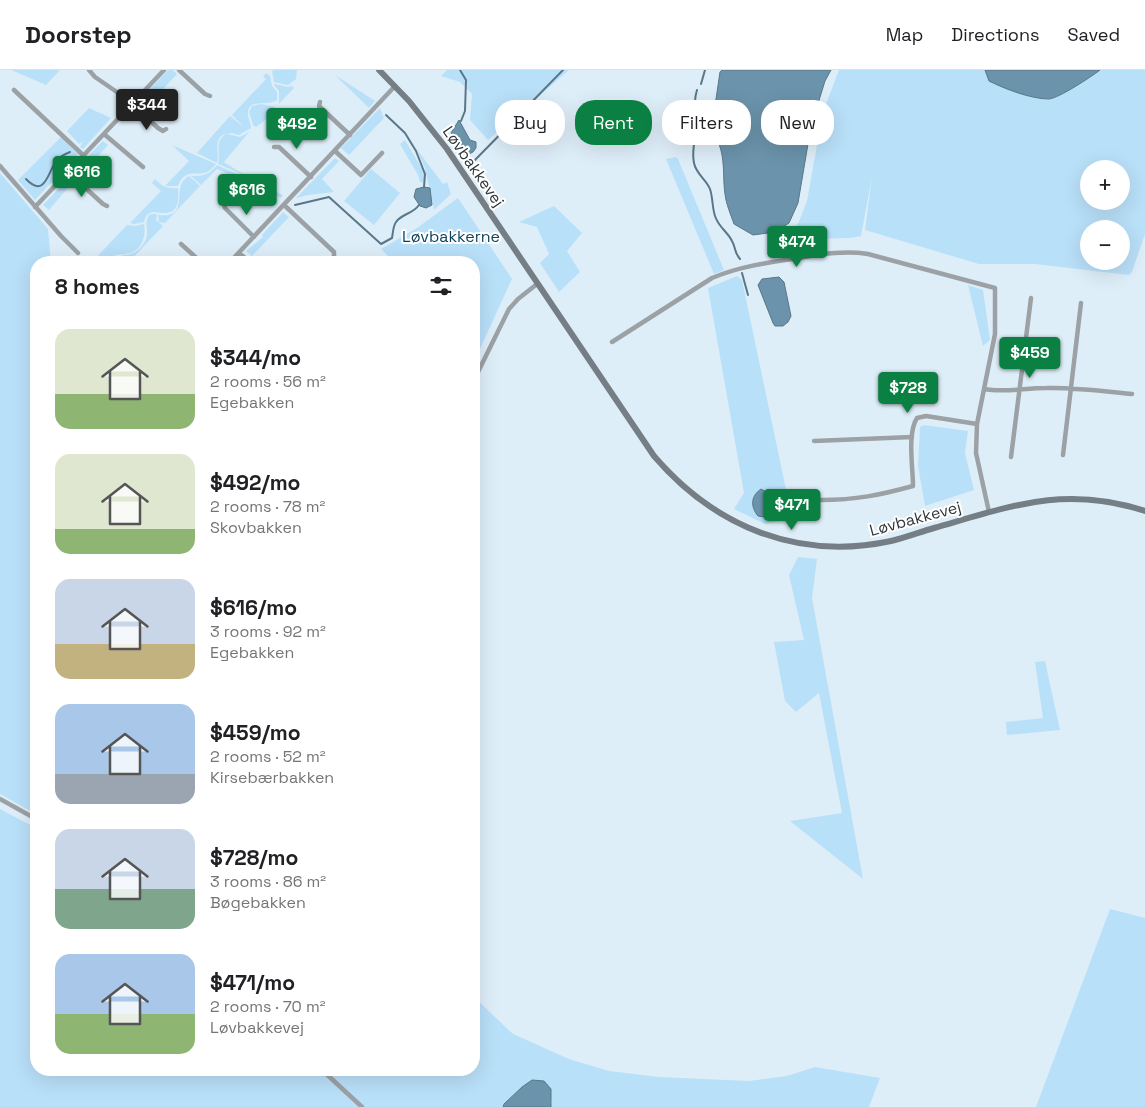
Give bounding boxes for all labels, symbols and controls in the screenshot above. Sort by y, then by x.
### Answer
text: Doorstep [25,19,132,50]
text: Map [886,23,923,46]
text: Directions [951,23,1040,46]
text: Saved [1068,23,1120,46]
pin: $344 [117,88,177,131]
text: $344 [127,94,167,115]
chip: Buy [495,100,565,145]
chip: Rent [575,100,652,145]
chip: Filters [662,100,751,145]
chip: New [761,100,834,145]
pin: $492 [267,108,327,150]
text: $492 [277,113,317,134]
street label: Løvbakkevej [438,122,509,211]
pin: $616 [52,156,112,198]
map controls [1080,160,1130,270]
button: + [1080,160,1130,210]
text: $616 [64,161,100,182]
pin: $616 [217,174,277,216]
text: $616 [229,179,265,200]
button: − [1080,220,1130,270]
park label: Løvbakkerne [402,226,500,247]
pin: $474 [767,226,827,268]
text: $474 [778,231,816,252]
icon: filters [427,272,455,300]
text: 8 homes [55,273,140,300]
pin: $459 [1000,336,1060,379]
text: $459 [1010,342,1050,363]
text: $344/mo [210,344,301,371]
icon: home [95,349,155,409]
text: 2 rooms · 56 m² [210,371,326,392]
pin: $728 [878,372,938,414]
text: $728 [889,377,927,398]
text: Egebakken [210,392,294,413]
text: $492/mo [210,469,300,496]
icon: home [95,474,155,534]
pin: $471 [762,488,822,531]
text: $471 [774,494,810,515]
text: 2 rooms · 78 m² [210,496,325,517]
street label: Løvbakkevej [867,496,963,541]
text: Skovbakken [210,517,302,538]
text: $616/mo [210,594,297,621]
icon: home [95,599,155,659]
text: 3 rooms · 92 m² [210,621,326,642]
text: Egebakken [210,642,294,663]
text: $459/mo [210,719,301,746]
icon: home [95,724,155,784]
text: 2 rooms · 52 m² [210,746,326,767]
text: Kirsebærbakken [210,767,334,788]
text: $728/mo [210,844,298,871]
icon: home [95,849,155,909]
text: 3 rooms · 86 m² [210,871,326,892]
text: Bøgebakken [210,892,306,913]
text: $471/mo [210,969,295,996]
icon: home [95,974,155,1034]
text: 2 rooms · 70 m² [210,996,326,1017]
text: Løvbakkevej [210,1017,304,1038]

